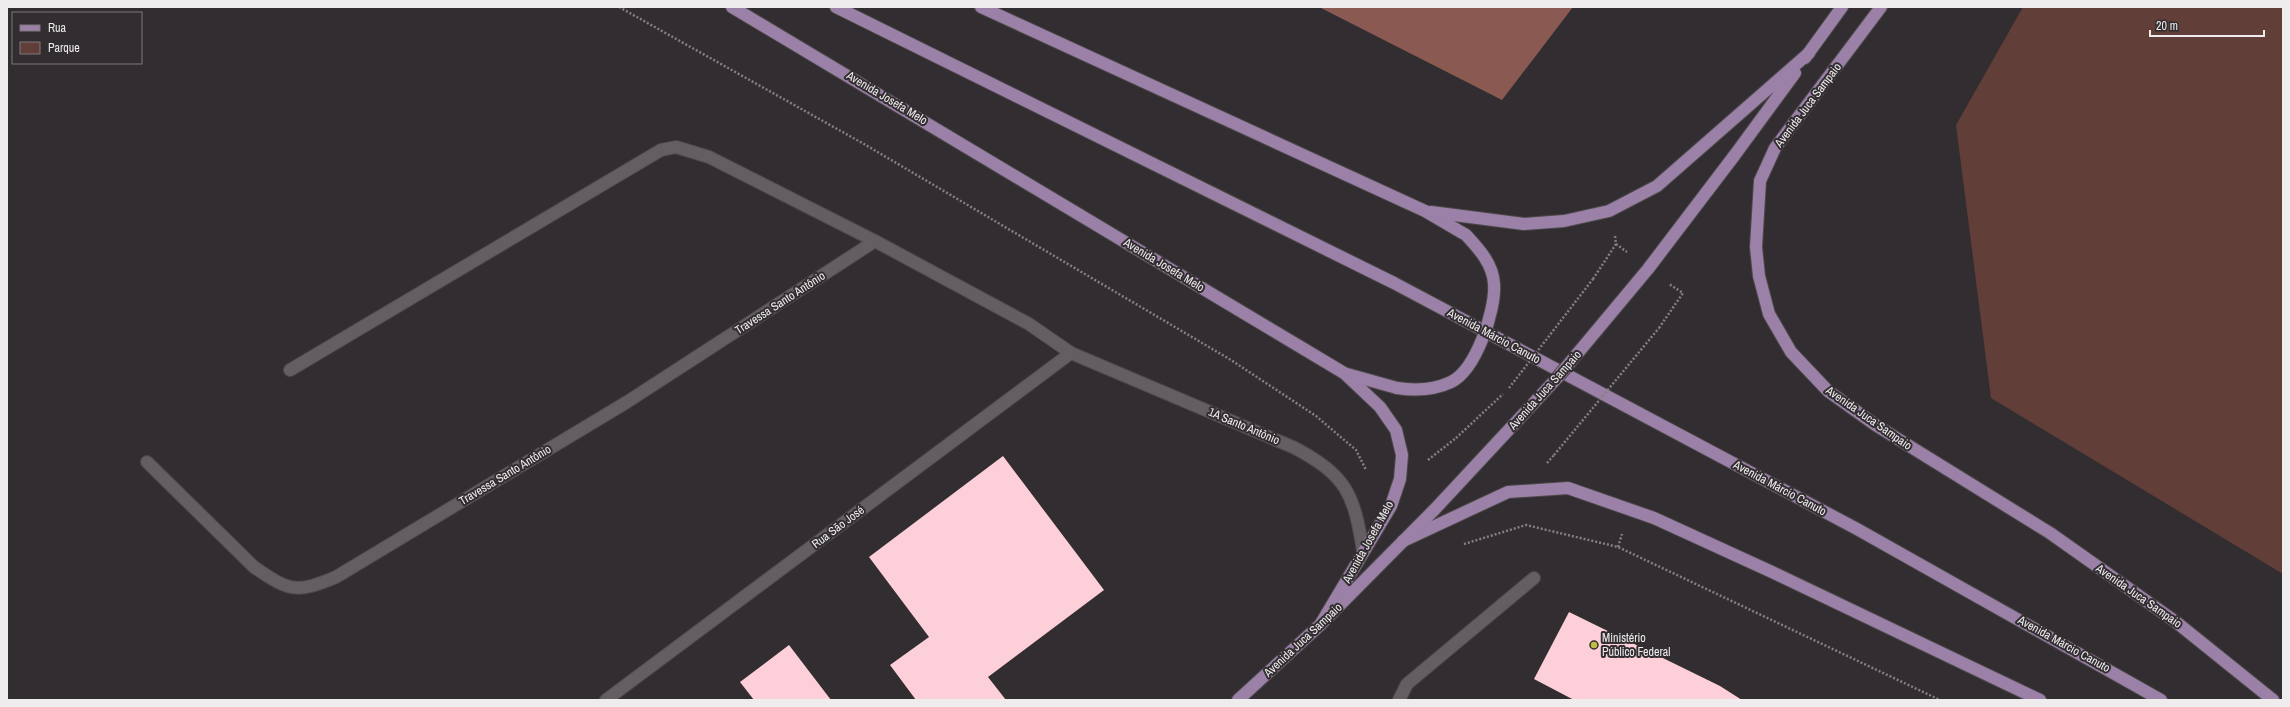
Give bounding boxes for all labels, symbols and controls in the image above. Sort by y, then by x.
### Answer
legend [12,12,142,64]
scale bar [2150,12,2264,38]
text: 20 m [2156,18,2178,34]
text: Rua [48,20,67,36]
text: Parque [48,40,80,56]
street label: Avenida Juca Sampaio [1770,60,1845,151]
street label: Avenida Josefa Melo [843,67,930,128]
street label: Avenida Josefa Melo [1120,234,1207,295]
street label: Travessa Santo Antônio [732,268,828,338]
street label: Avenida Márcio Canuto [1444,304,1543,367]
street label: Avenida Juca Sampaio [1504,347,1585,434]
street label: Avenida Juca Sampaio [1822,382,1915,454]
street label: 1A Santo Antônio [1206,404,1282,448]
street label: Travessa Santo Antônio [456,441,554,509]
street label: Avenida Márcio Canuto [1730,456,1829,519]
street label: Avenida Josefa Melo [1338,498,1397,587]
street label: Rua São José [809,502,867,552]
street label: Avenida Juca Sampaio [2092,560,2185,632]
street label: Avenida Juca Sampaio [1260,600,1346,681]
street label: Avenida Márcio Canuto [2014,611,2113,676]
place label: Ministério Público Federal [1602,630,1670,660]
marker: Ministério Público Federal [1589,640,1599,650]

